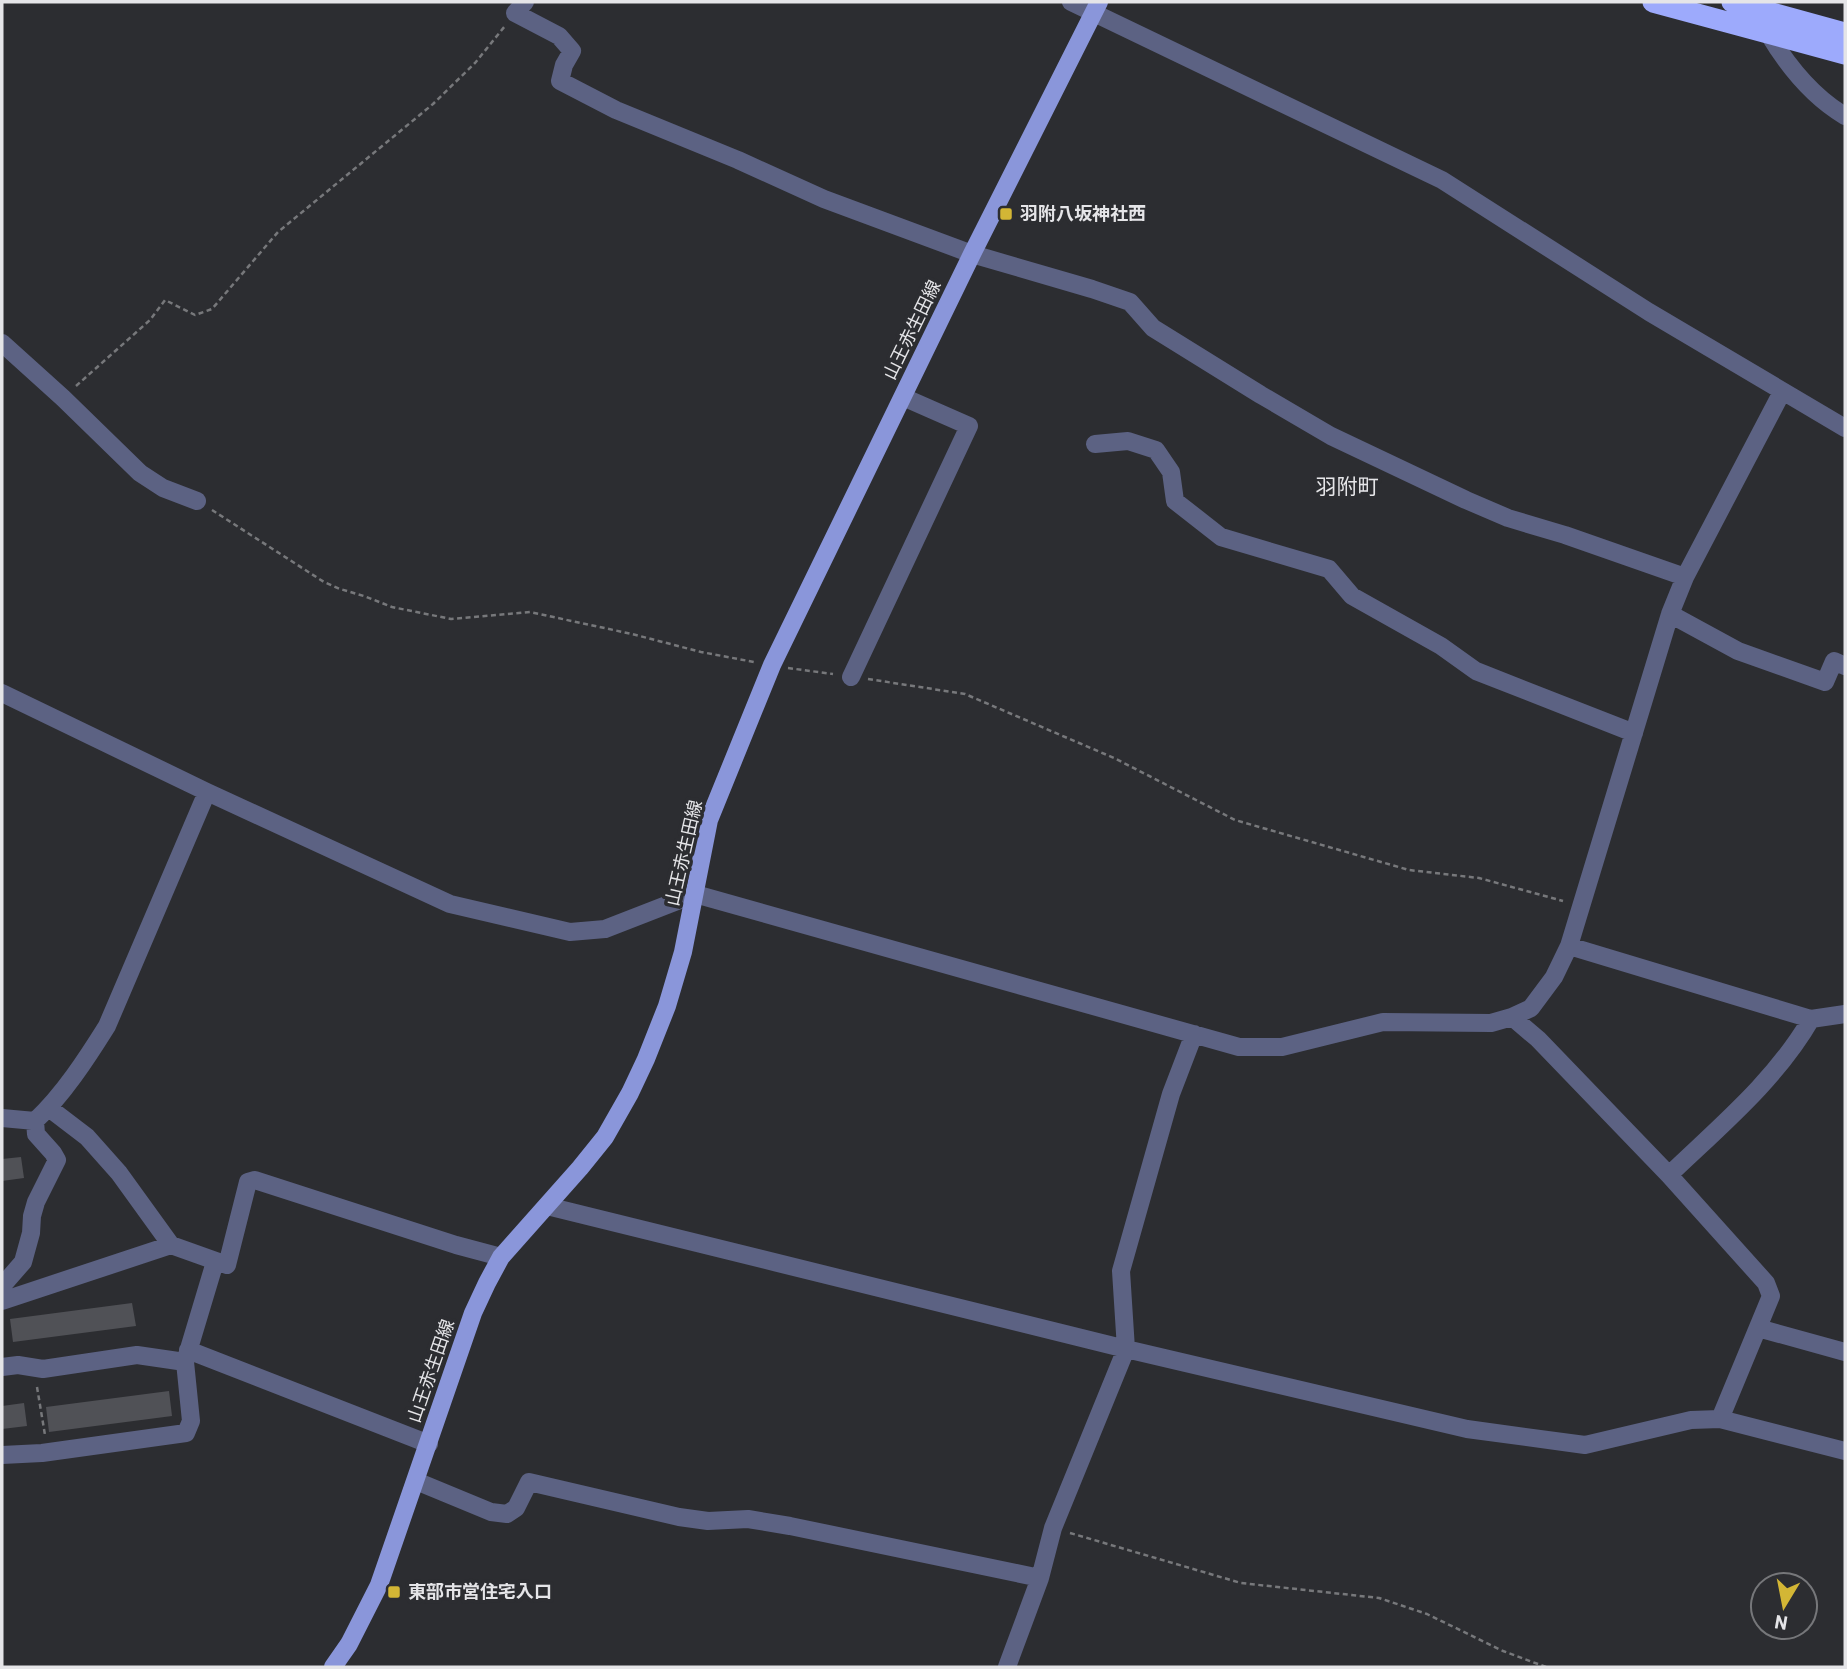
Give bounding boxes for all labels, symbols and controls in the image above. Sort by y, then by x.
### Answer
place label: 羽附八坂神社西 [1020,202,1146,224]
marker: 羽附八坂神社西 [998,206,1014,222]
street label: 山王赤生田線 [878,276,945,383]
district label: 羽附町 [1316,473,1379,498]
street label: 山王赤生田線 [660,798,706,908]
street label: 山王赤生田線 [402,1316,458,1425]
north arrow [1749,1571,1819,1641]
place label: 東部市営住宅入口 [408,1580,552,1602]
marker: 東部市営住宅入口 [386,1584,402,1600]
text: N [1773,1611,1789,1636]

